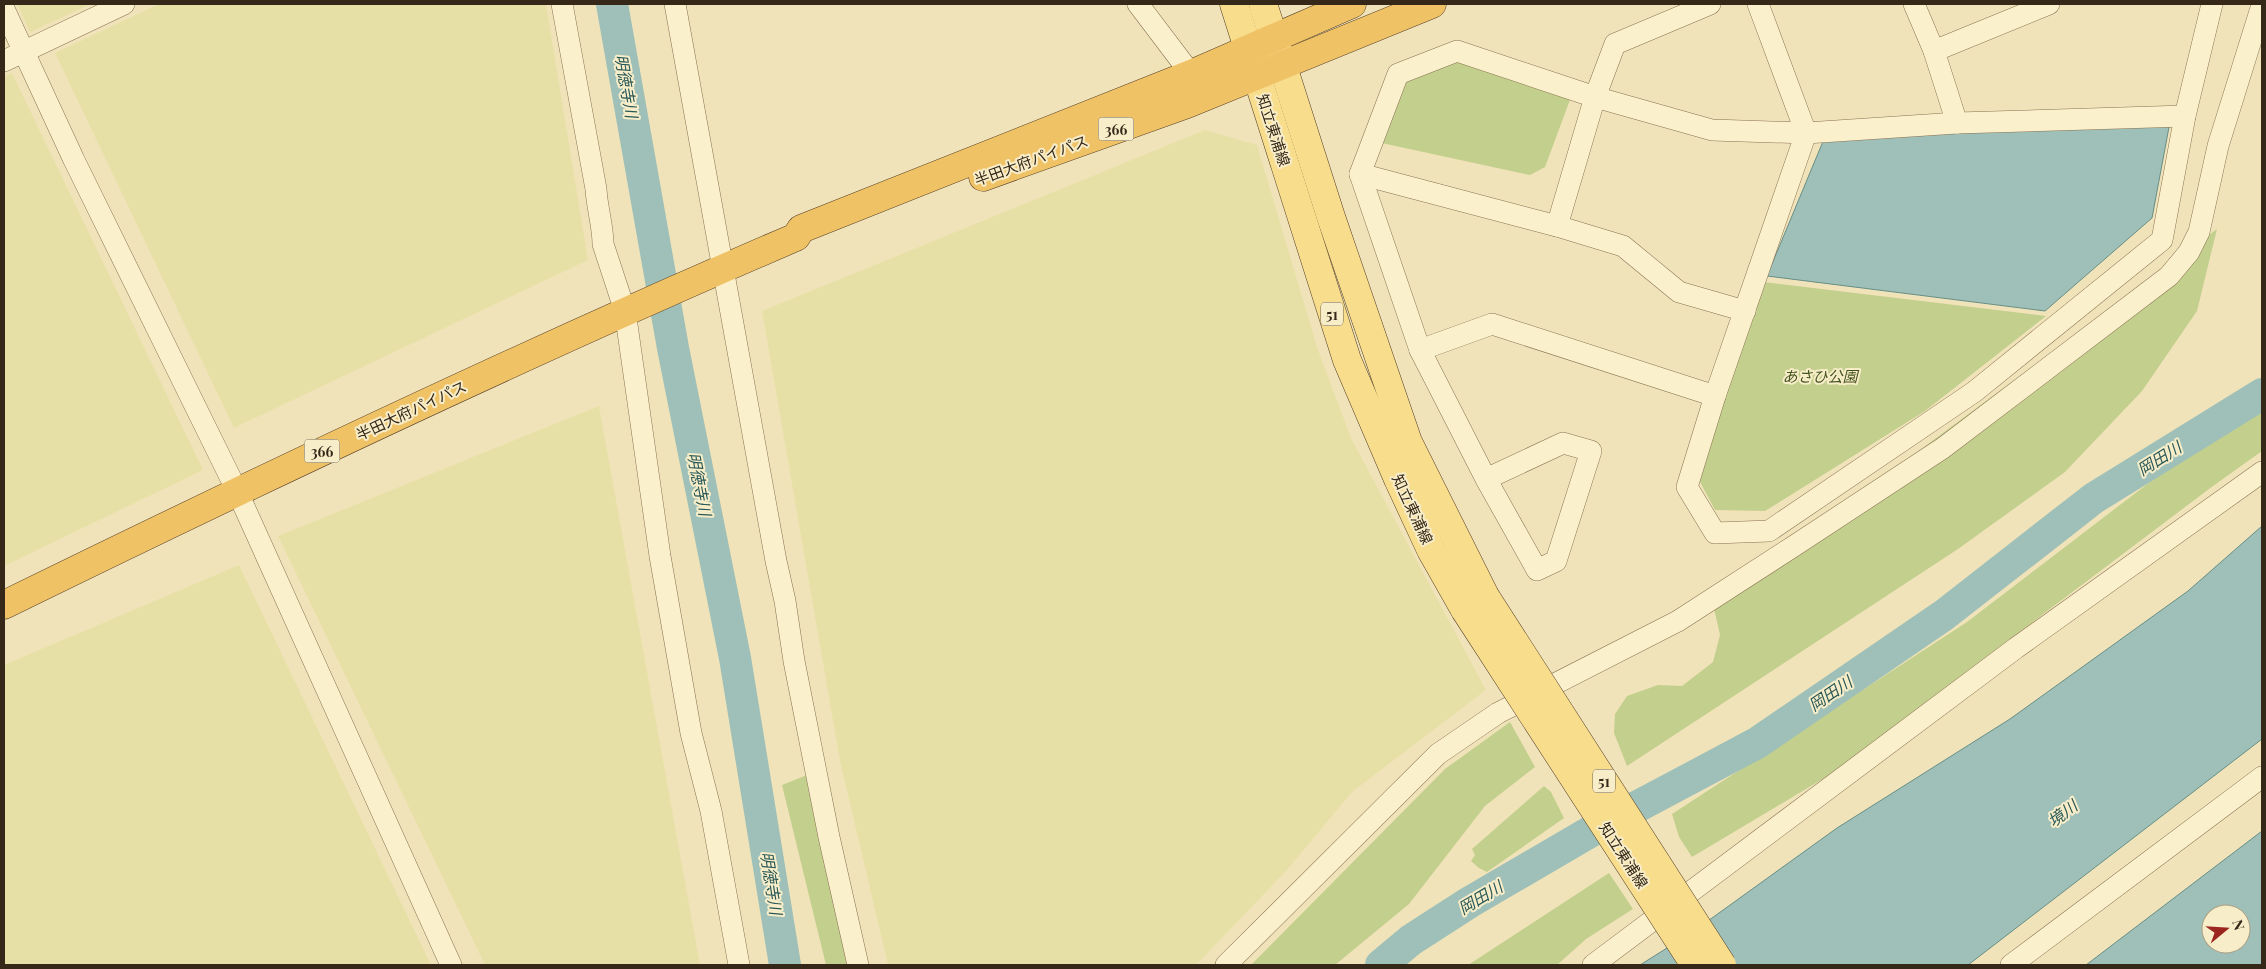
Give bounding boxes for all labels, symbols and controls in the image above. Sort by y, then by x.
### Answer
water label: 明徳寺川 [611,53,643,121]
street label: 知立東浦線 [1253,91,1295,169]
road number: 366 [1098,118,1134,140]
street label: 半田大府パイパス [971,130,1091,190]
road number: 51 [1321,302,1343,326]
park label: あさひ公園 [1782,366,1859,386]
street label: 半田大府パイパス [353,376,469,444]
water label: 岡田川 [2133,435,2187,480]
road number: 366 [304,440,340,462]
water label: 明徳寺川 [684,451,717,519]
street label: 知立東浦線 [1388,471,1438,547]
water label: 岡田川 [1804,670,1857,715]
road number: 51 [1593,769,1615,792]
water label: 境川 [2043,794,2083,831]
street label: 知立東浦線 [1595,818,1653,892]
water label: 明徳寺川 [757,850,788,918]
water label: 岡田川 [1454,875,1508,918]
north arrow [2201,904,2251,954]
text: N [2228,917,2249,933]

